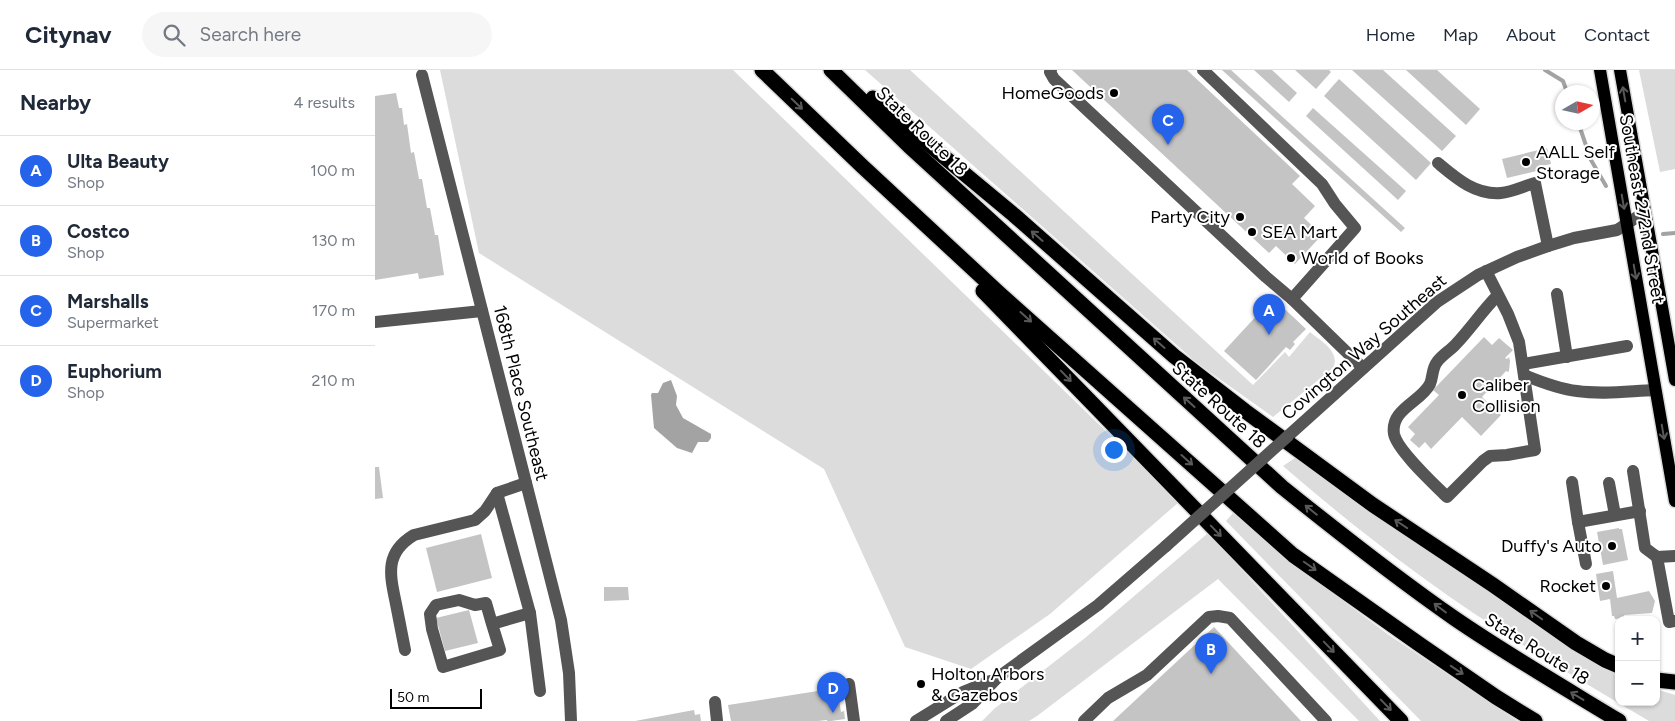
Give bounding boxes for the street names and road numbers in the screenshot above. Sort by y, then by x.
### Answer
street label: State Route 18 [871,82,973,180]
street label: Southeast 272nd Street [1614,112,1670,306]
street label: Covington Way Southeast [1277,269,1451,425]
street label: 168th Place Southeast [489,303,554,483]
street label: State Route 18 [1167,357,1271,453]
street label: State Route 18 [1481,608,1593,690]

